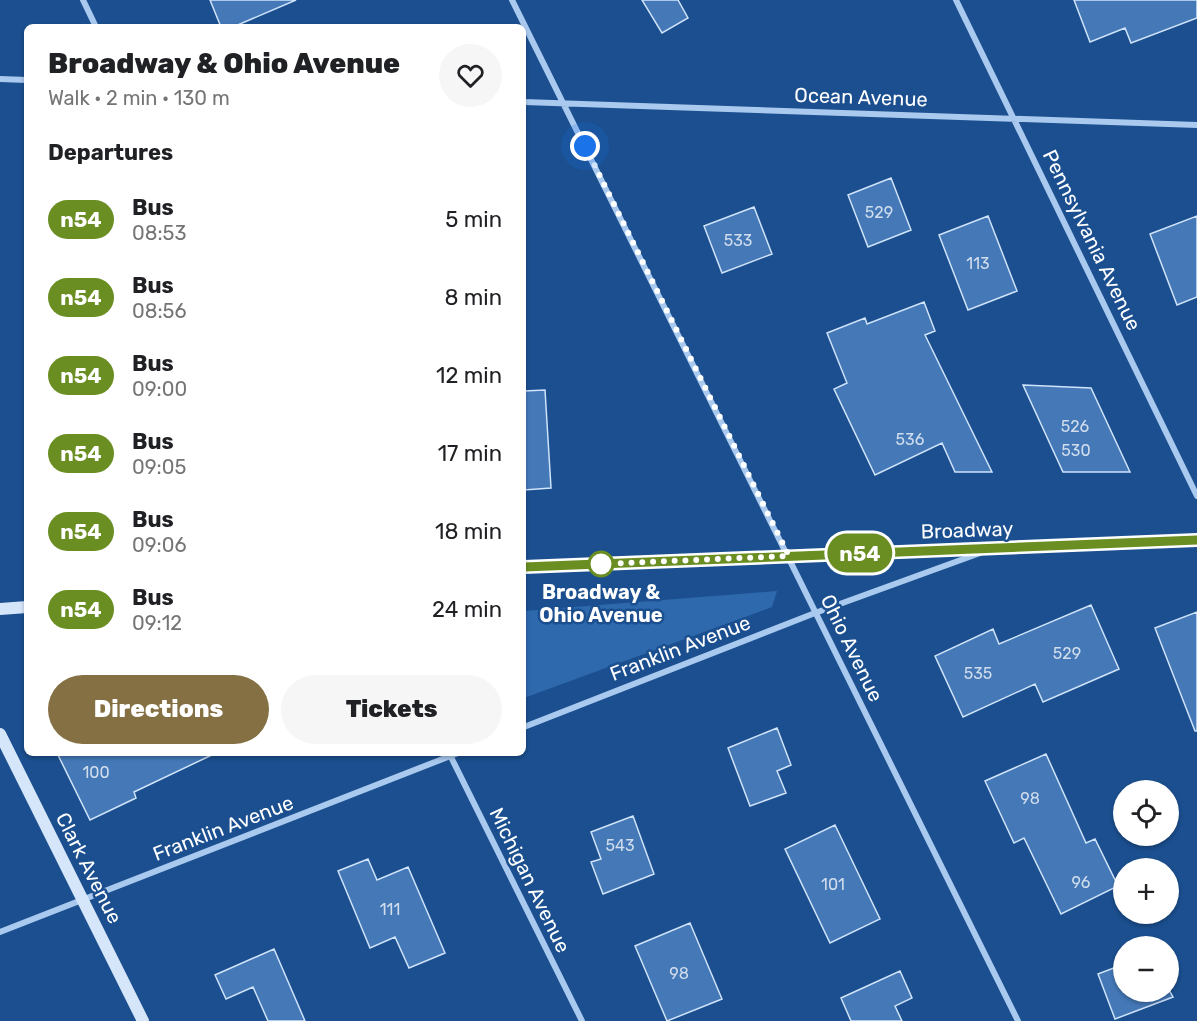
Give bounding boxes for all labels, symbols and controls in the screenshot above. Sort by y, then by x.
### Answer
button: heart [439,44,502,107]
text: Broadway & Ohio Avenue [48,47,400,80]
street label: Ocean Avenue [794,83,928,111]
text: Walk · 2 min · 130 m [48,86,230,110]
your location [570,131,600,161]
text: Departures [48,139,173,166]
street label: Pennsylvania Avenue [1038,146,1146,334]
text: Bus [132,194,174,221]
house number: 529 [865,203,893,222]
text: 5 min [445,206,502,233]
text: n54 [60,207,102,232]
text: 08:53 [132,221,186,245]
house number: 533 [724,231,752,250]
house number: 113 [966,254,990,273]
text: Bus [132,272,174,299]
text: 8 min [444,284,502,311]
text: n54 [60,285,102,310]
text: 08:56 [132,299,186,323]
text: Bus [132,350,174,377]
text: 12 min [436,362,502,389]
text: n54 [60,363,102,388]
text: 09:00 [132,377,187,401]
house number: 526 [1061,417,1090,436]
text: Bus [132,428,174,455]
house number: 536 [896,430,925,449]
text: 17 min [438,440,502,467]
text: n54 [60,441,102,466]
house number: 530 [1061,441,1091,460]
text: 09:05 [132,455,186,479]
text: Bus [132,506,174,533]
street label: Broadway [920,516,1014,544]
text: 18 min [435,518,502,545]
text: n54 [60,519,102,544]
text: 09:06 [132,533,186,557]
line badge: n54 [826,534,894,572]
text: n54 [839,541,881,566]
marker: Broadway & Ohio Avenue [588,551,614,577]
place label: Broadway & Ohio Avenue [539,580,663,627]
text: Bus [132,584,174,611]
street label: Ohio Avenue [816,590,888,706]
text: 24 min [432,596,502,623]
text: n54 [60,597,102,622]
street label: Franklin Avenue [606,610,754,686]
text: 09:12 [132,611,182,635]
house number: 529 [1053,644,1081,663]
house number: 535 [964,664,992,683]
button: Directions [48,675,269,744]
button: Tickets [281,675,502,744]
house number: 100 [82,763,110,782]
map controls [1113,780,1179,1002]
button: locate [1113,780,1179,846]
house number: 98 [1020,789,1040,808]
street label: Franklin Avenue [149,790,297,866]
street label: Michigan Avenue [485,804,575,956]
street label: Clark Avenue [51,808,127,928]
house number: 543 [605,836,635,855]
button: + [1113,858,1179,924]
house number: 96 [1072,873,1091,892]
house number: 101 [821,875,845,894]
house number: 111 [380,900,400,919]
button: − [1113,936,1179,1002]
house number: 98 [669,964,689,983]

